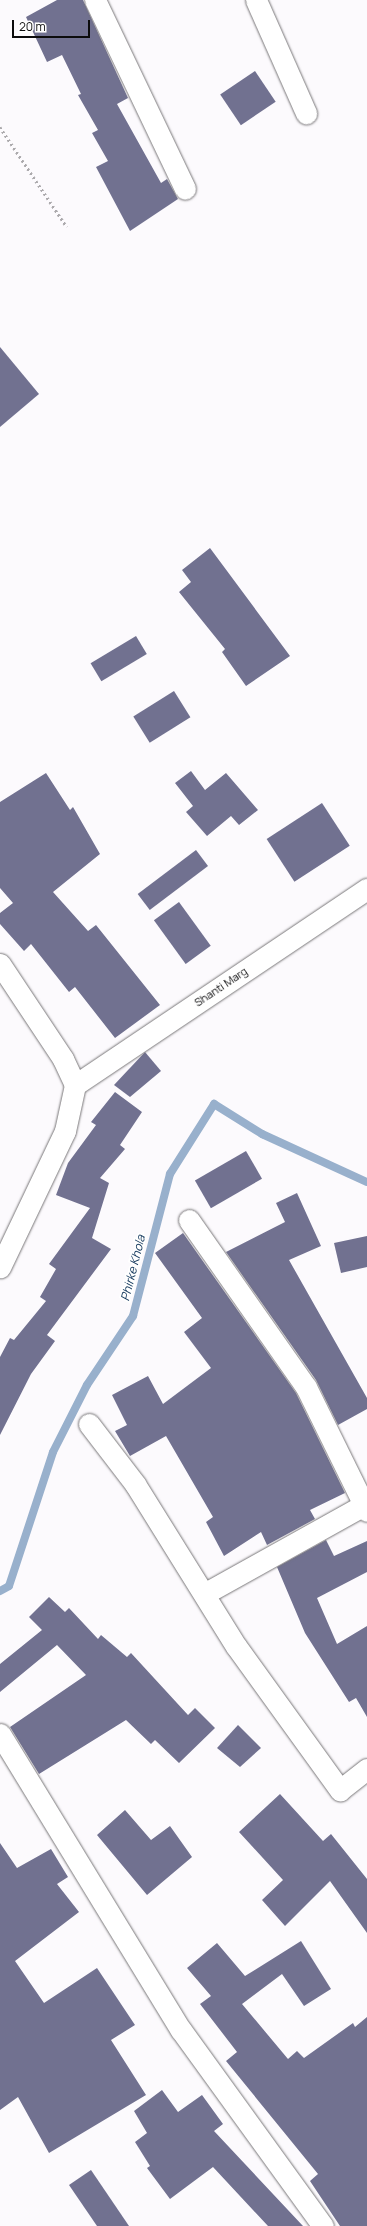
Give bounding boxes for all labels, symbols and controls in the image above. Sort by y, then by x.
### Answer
scale bar [14,12,92,38]
text: 20 m [19,18,46,35]
street label: Shanti Marg [192,965,250,1009]
water label: Phirke Khola [118,1233,148,1303]

